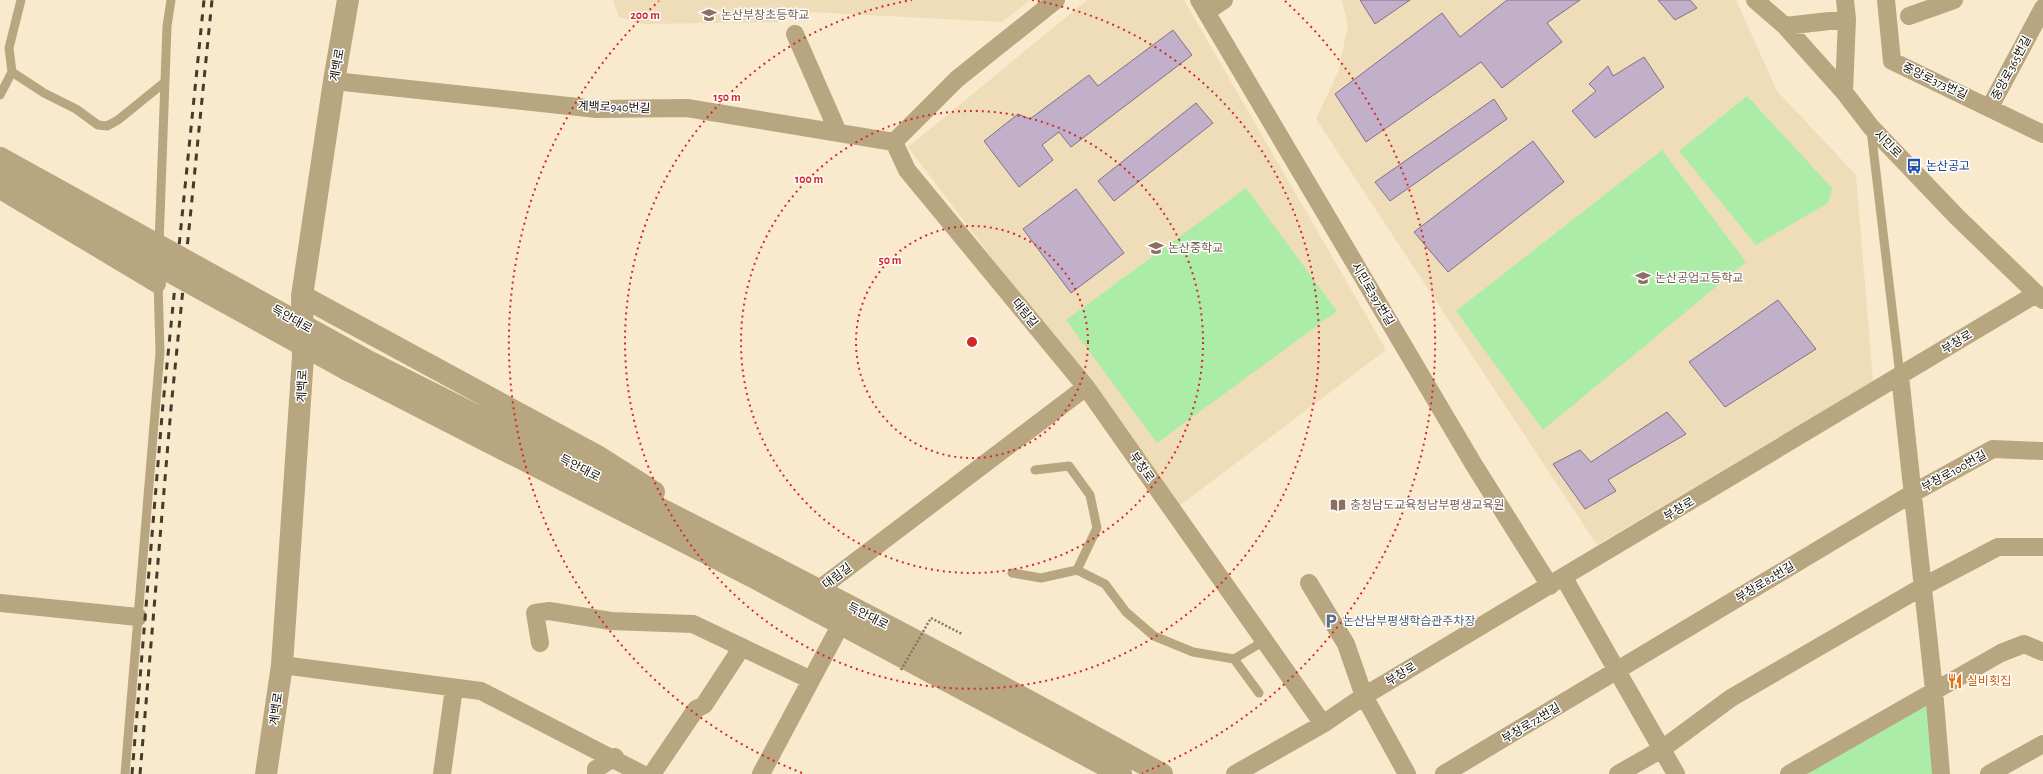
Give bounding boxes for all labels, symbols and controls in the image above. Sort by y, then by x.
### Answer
school or university icon: 논산부창초등학교 [700,6,718,24]
place label: 논산부창초등학교 [721,8,809,21]
text: 200 m [630,9,660,21]
street label: 중앙로365번길 [1989,34,2033,102]
street label: 계백로 [328,48,346,82]
street label: 중앙로373번길 [1901,61,1969,101]
text: 150 m [713,91,741,103]
street label: 계백로940번길 [577,100,651,114]
street label: 시민로 [1872,128,1904,160]
bus stop icon: 논산공고 [1905,157,1923,175]
place label: 논산공고 [1926,160,1970,172]
text: 100 m [795,173,823,185]
school or university icon: 논산중학교 [1147,239,1165,257]
place label: 논산중학교 [1168,241,1223,254]
text: 50 m [879,254,902,266]
street label: 시민로397번길 [1350,261,1396,327]
school or university icon: 논산공업고등학교 [1634,269,1652,287]
place label: 논산공업고등학교 [1655,271,1743,284]
street label: 대림길 [1010,296,1040,330]
street label: 득안대로 [270,303,314,335]
street label: 부창로 [1940,328,1974,356]
centre of rings [965,335,979,349]
street label: 계백로 [295,369,309,403]
street label: 부창로100번길 [1920,448,1988,494]
street label: 부창로 [1128,450,1156,484]
street label: 득안대로 [558,453,602,483]
street label: 부창로 [1662,495,1696,523]
library icon: 충청남도교육청남부평생교육원 [1329,496,1347,514]
place label: 충청남도교육청남부평생교육원 [1350,499,1505,511]
street label: 부창로82번길 [1733,560,1797,604]
street label: 대림길 [820,561,854,591]
street label: 득안대로 [846,601,890,631]
parking icon: 논산남부평생학습관주차장 [1322,612,1340,630]
place label: 논산남부평생학습관주차장 [1343,614,1475,627]
street label: 부창로 [1384,660,1418,688]
restaurant icon: 실비횟집 [1946,672,1964,690]
place label: 실비횟집 [1967,674,2011,687]
street label: 계백로 [268,692,284,726]
street label: 부창로72번길 [1500,701,1562,745]

